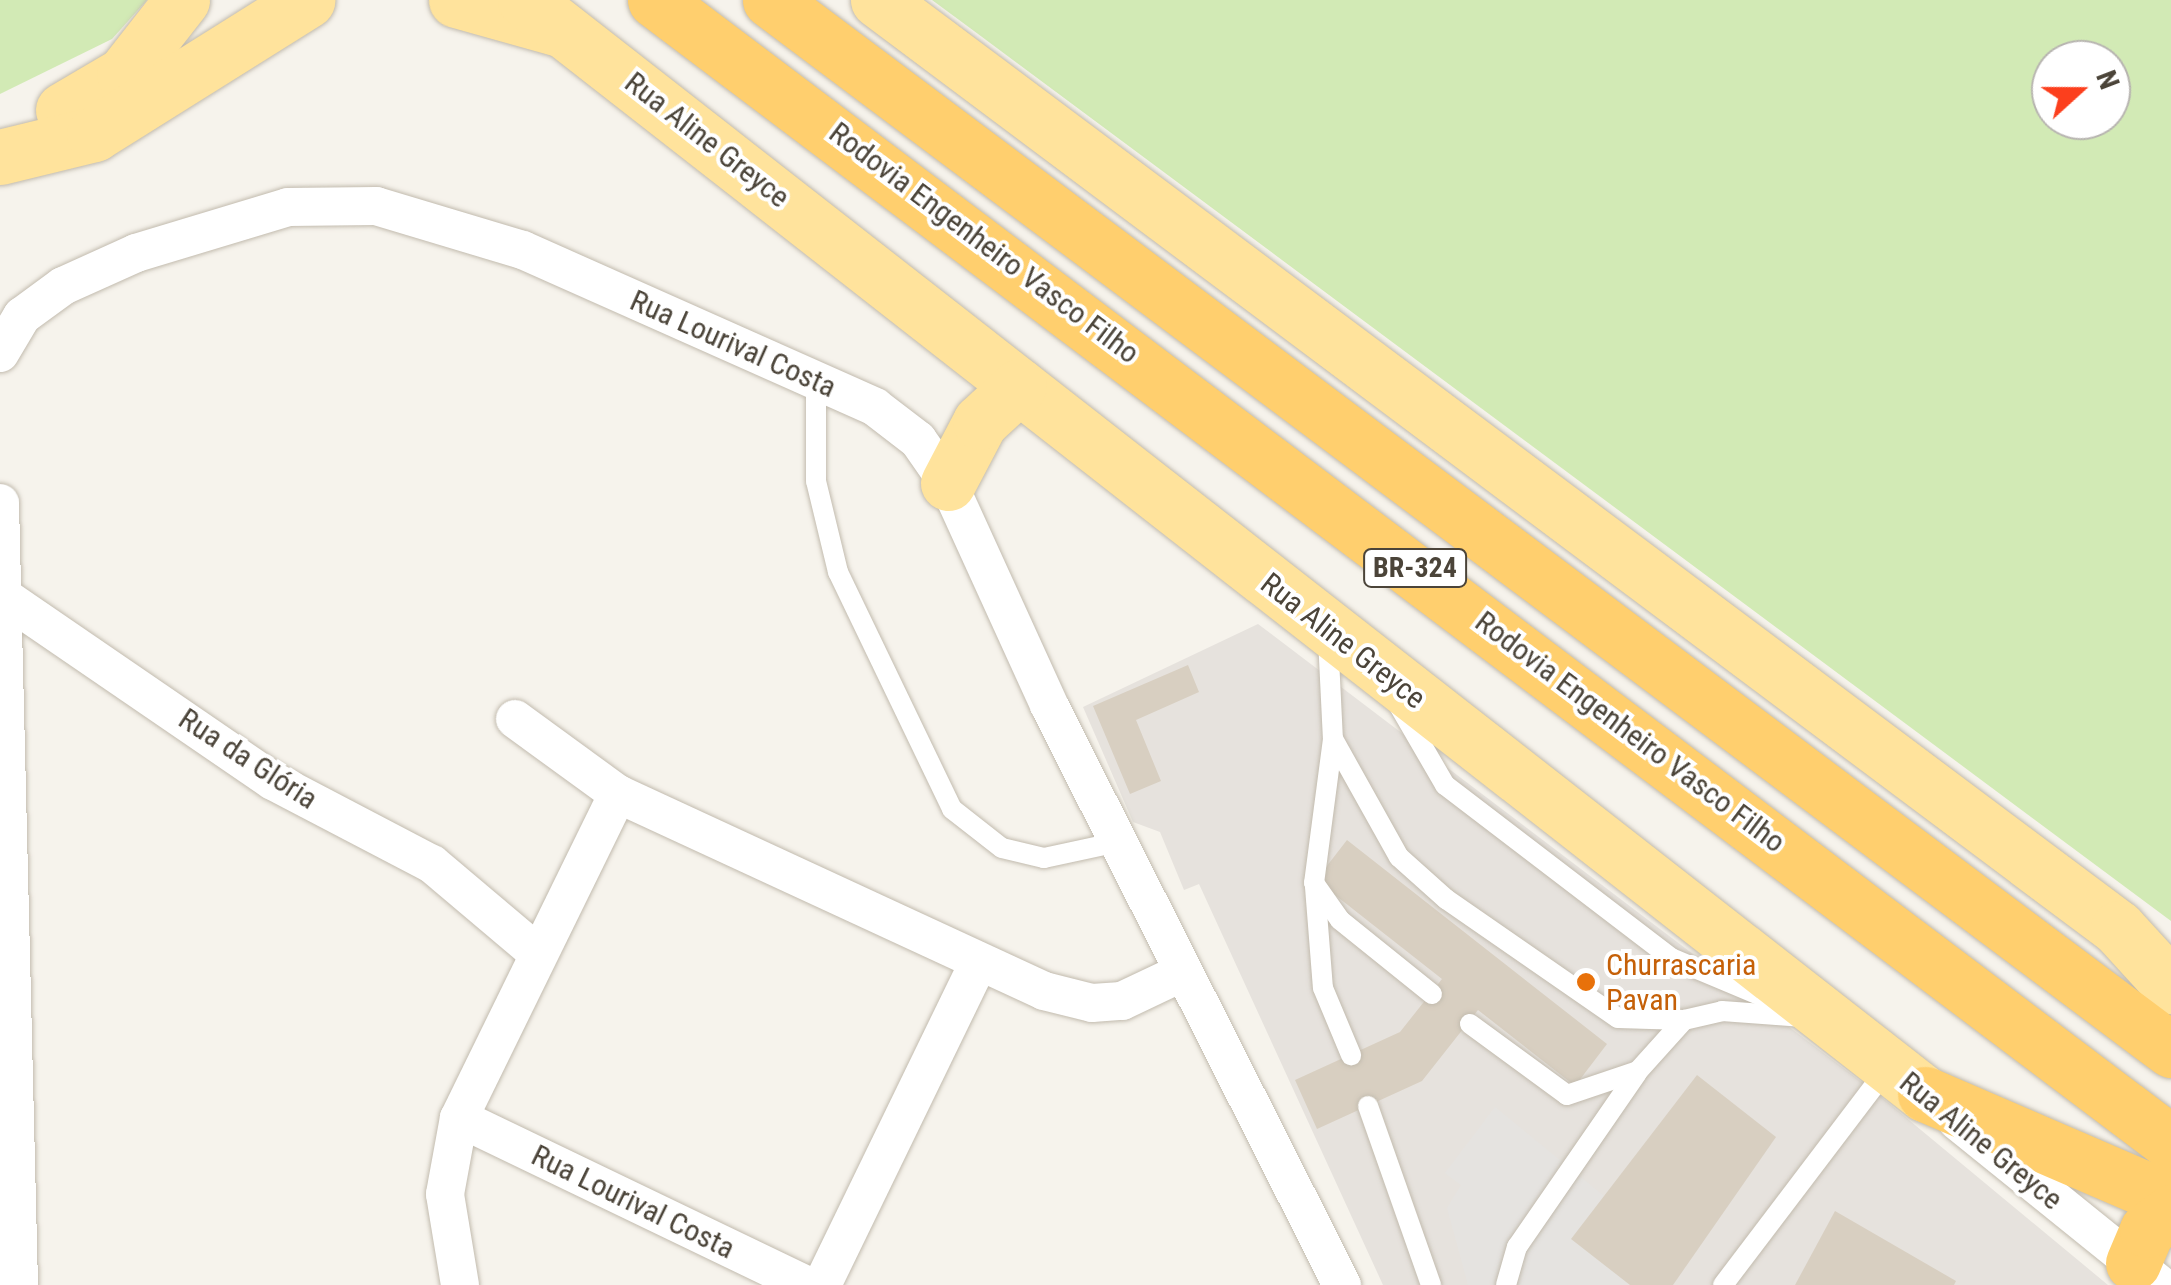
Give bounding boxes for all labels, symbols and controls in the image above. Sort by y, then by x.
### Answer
north arrow [2031,40,2131,140]
street label: Rua Aline Greyce [618,65,796,215]
text: N [2089,66,2126,94]
street label: Rodovia Engenheiro Vasco Filho [822,115,1146,371]
street label: Rua Lourival Costa [625,283,841,405]
road number: BR-324 [1362,545,1468,591]
street label: Rua Aline Greyce [1254,566,1432,716]
street label: Rodovia Engenheiro Vasco Filho [1468,604,1792,860]
street label: Rua da Glória [172,701,324,817]
place label: Churrascaria Pavan [1606,947,1756,1018]
marker: Churrascaria Pavan [1575,971,1597,993]
street label: Rua Aline Greyce [1892,1064,2070,1218]
street label: Rua Lourival Costa [526,1137,740,1267]

